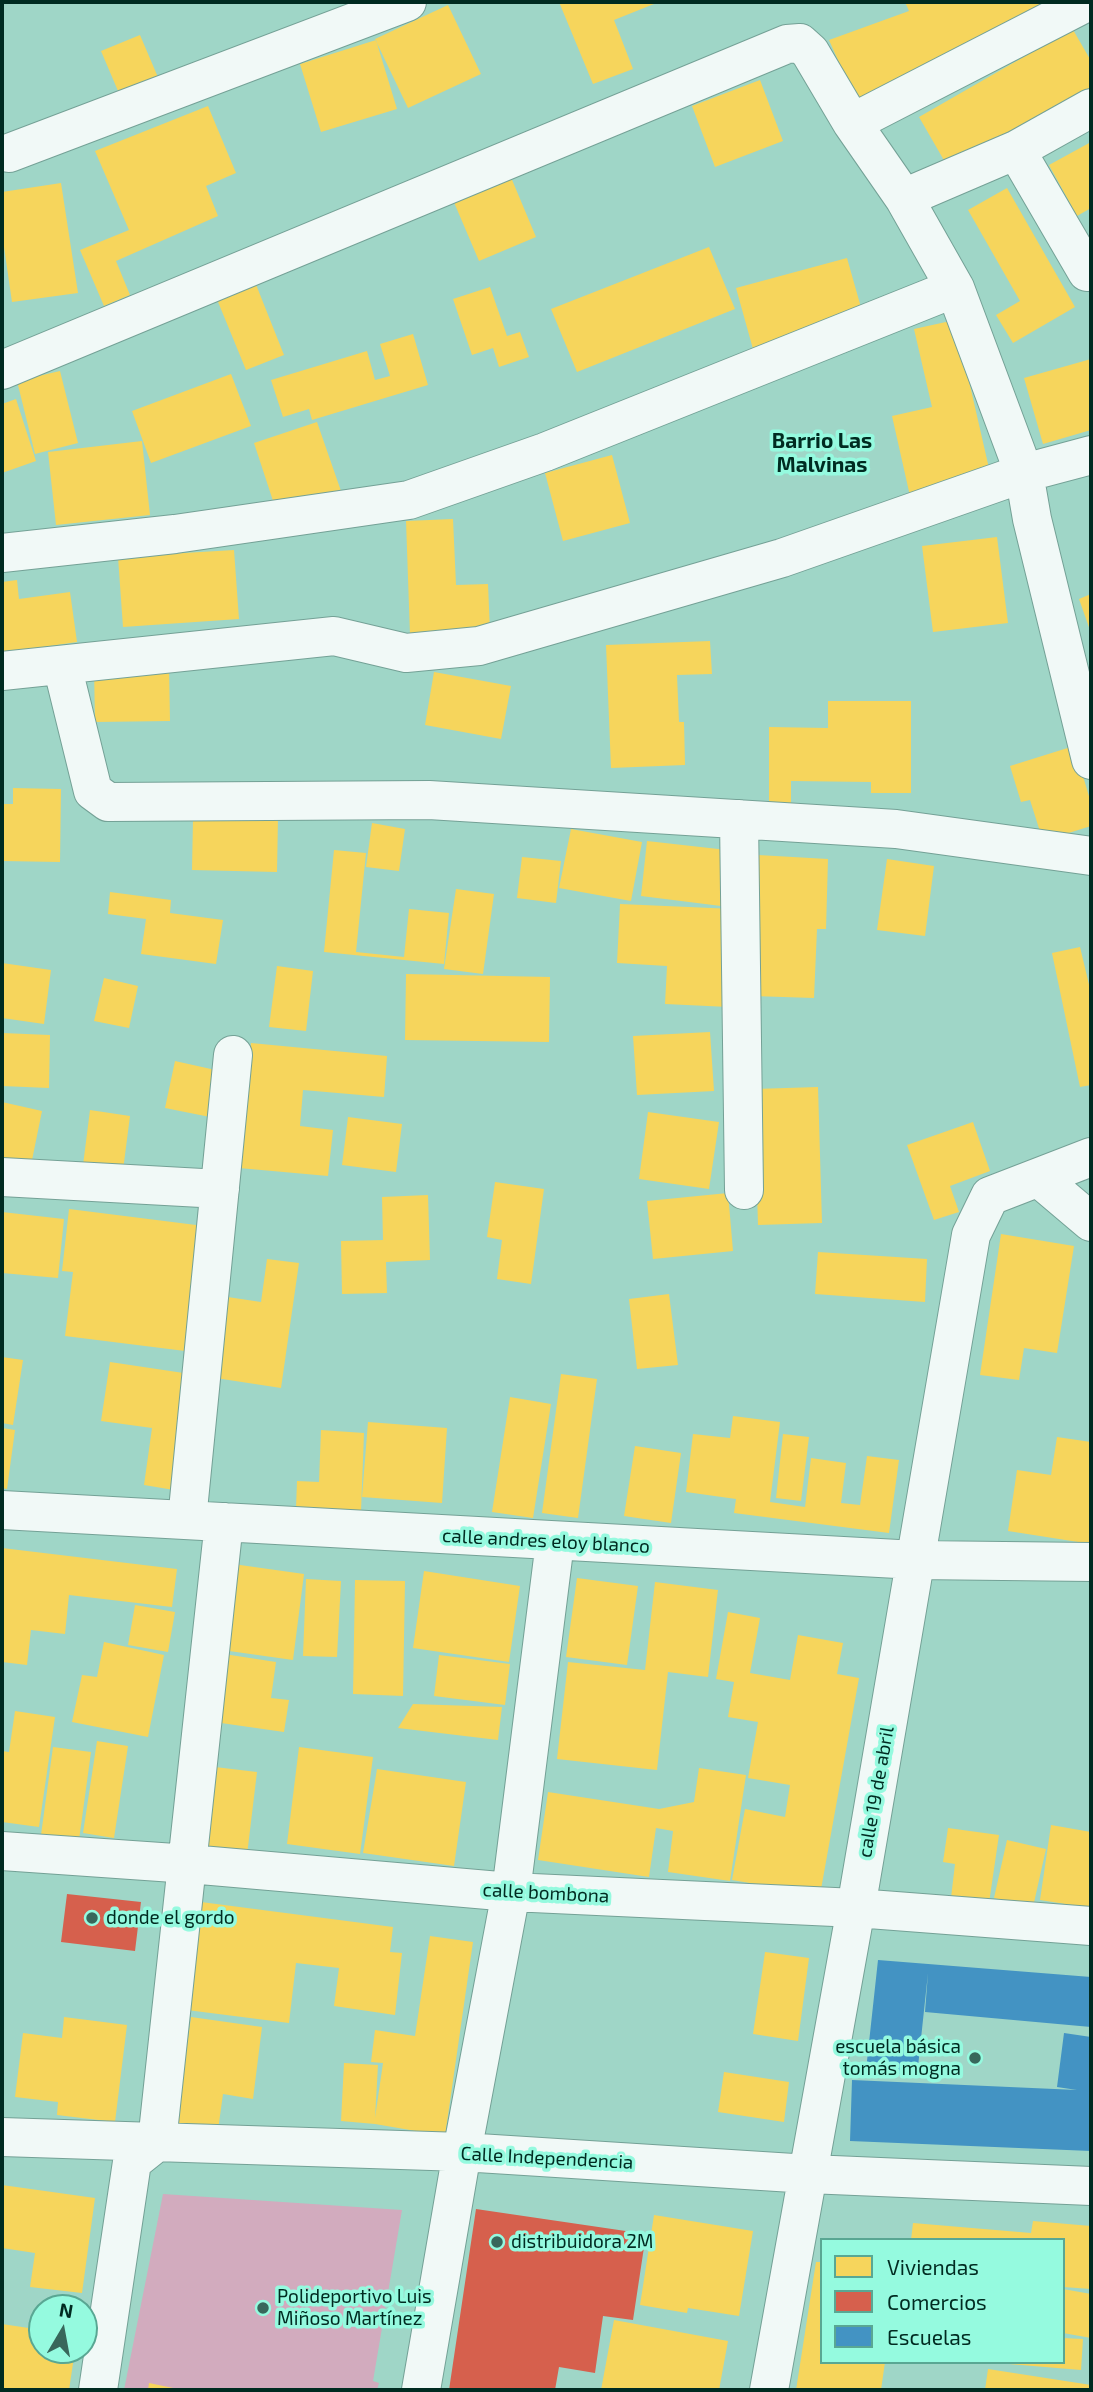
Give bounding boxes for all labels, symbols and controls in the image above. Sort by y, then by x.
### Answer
district label: Barrio Las Malvinas [772,428,872,478]
street label: calle andres eloy blanco [442,1524,650,1558]
street label: calle 19 de abril [853,1725,899,1859]
street label: calle bombona [482,1878,610,1908]
place label: donde el gordo [106,1907,235,1929]
marker: donde el gordo [84,1910,100,1926]
place label: escuela básica tomás mogna [835,2036,961,2080]
marker: escuela básica tomás mogna [967,2050,983,2066]
street label: Calle Independencia [460,2142,634,2174]
place label: distribuidora 2M [511,2231,653,2253]
marker: distribuidora 2M [489,2234,505,2250]
legend [820,2238,1065,2364]
text: Viviendas [887,2254,979,2279]
place label: Polideportivo Luis Miñoso Martínez [277,2286,432,2330]
text: Comercios [887,2289,987,2314]
north arrow [28,2294,98,2364]
text: N [58,2297,75,2322]
marker: Polideportivo Luis Miñoso Martínez [255,2300,271,2316]
text: Escuelas [887,2324,971,2349]

